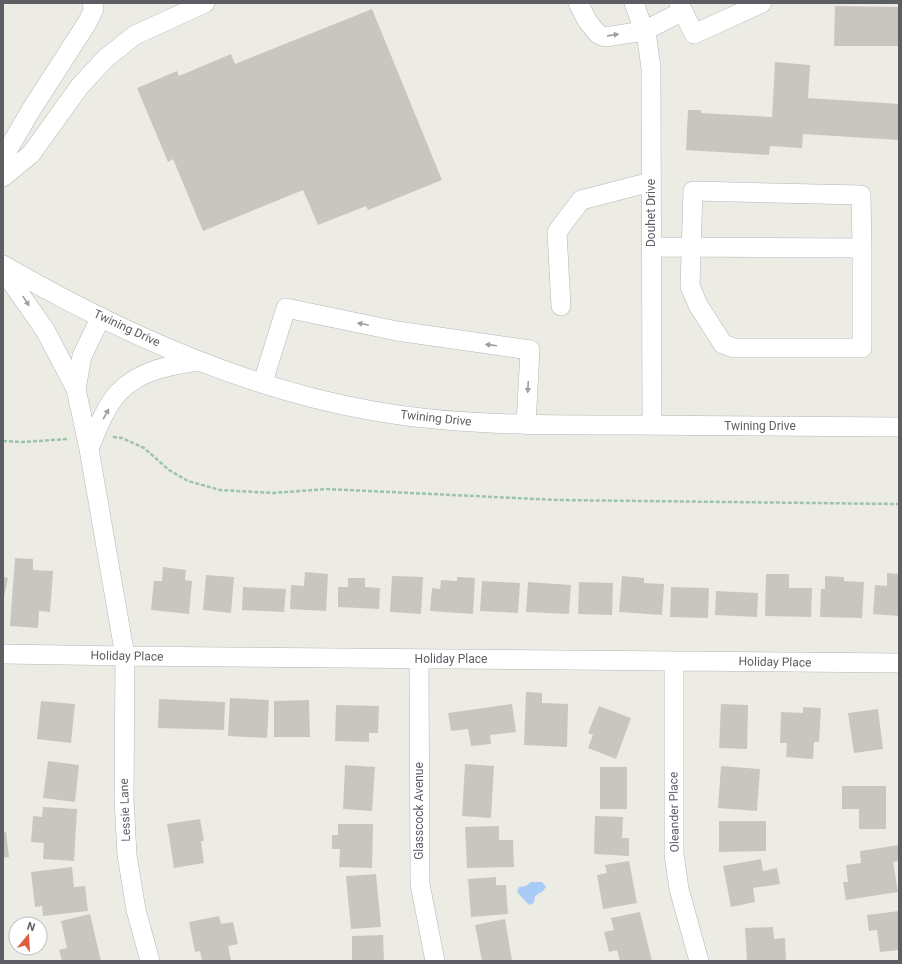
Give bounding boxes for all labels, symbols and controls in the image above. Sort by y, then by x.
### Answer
one-way arrow [607,32,619,38]
street label: Douhet Drive [644,179,658,247]
one-way arrow [22,296,30,307]
street label: Twining Drive [92,307,162,349]
one-way arrow [357,321,369,327]
one-way arrow [485,342,497,348]
one-way arrow [525,381,531,394]
street label: Twining Drive [400,407,472,429]
one-way arrow [102,408,109,420]
street label: Twining Drive [724,419,796,433]
street label: Holiday Place [91,648,163,664]
street label: Holiday Place [415,652,487,666]
street label: Holiday Place [739,654,811,670]
street label: Glasscock Avenue [412,762,426,860]
street label: Oleander Place [666,772,682,852]
street label: Lessie Lane [117,778,133,842]
north arrow [8,916,48,956]
text: N [25,920,37,934]

